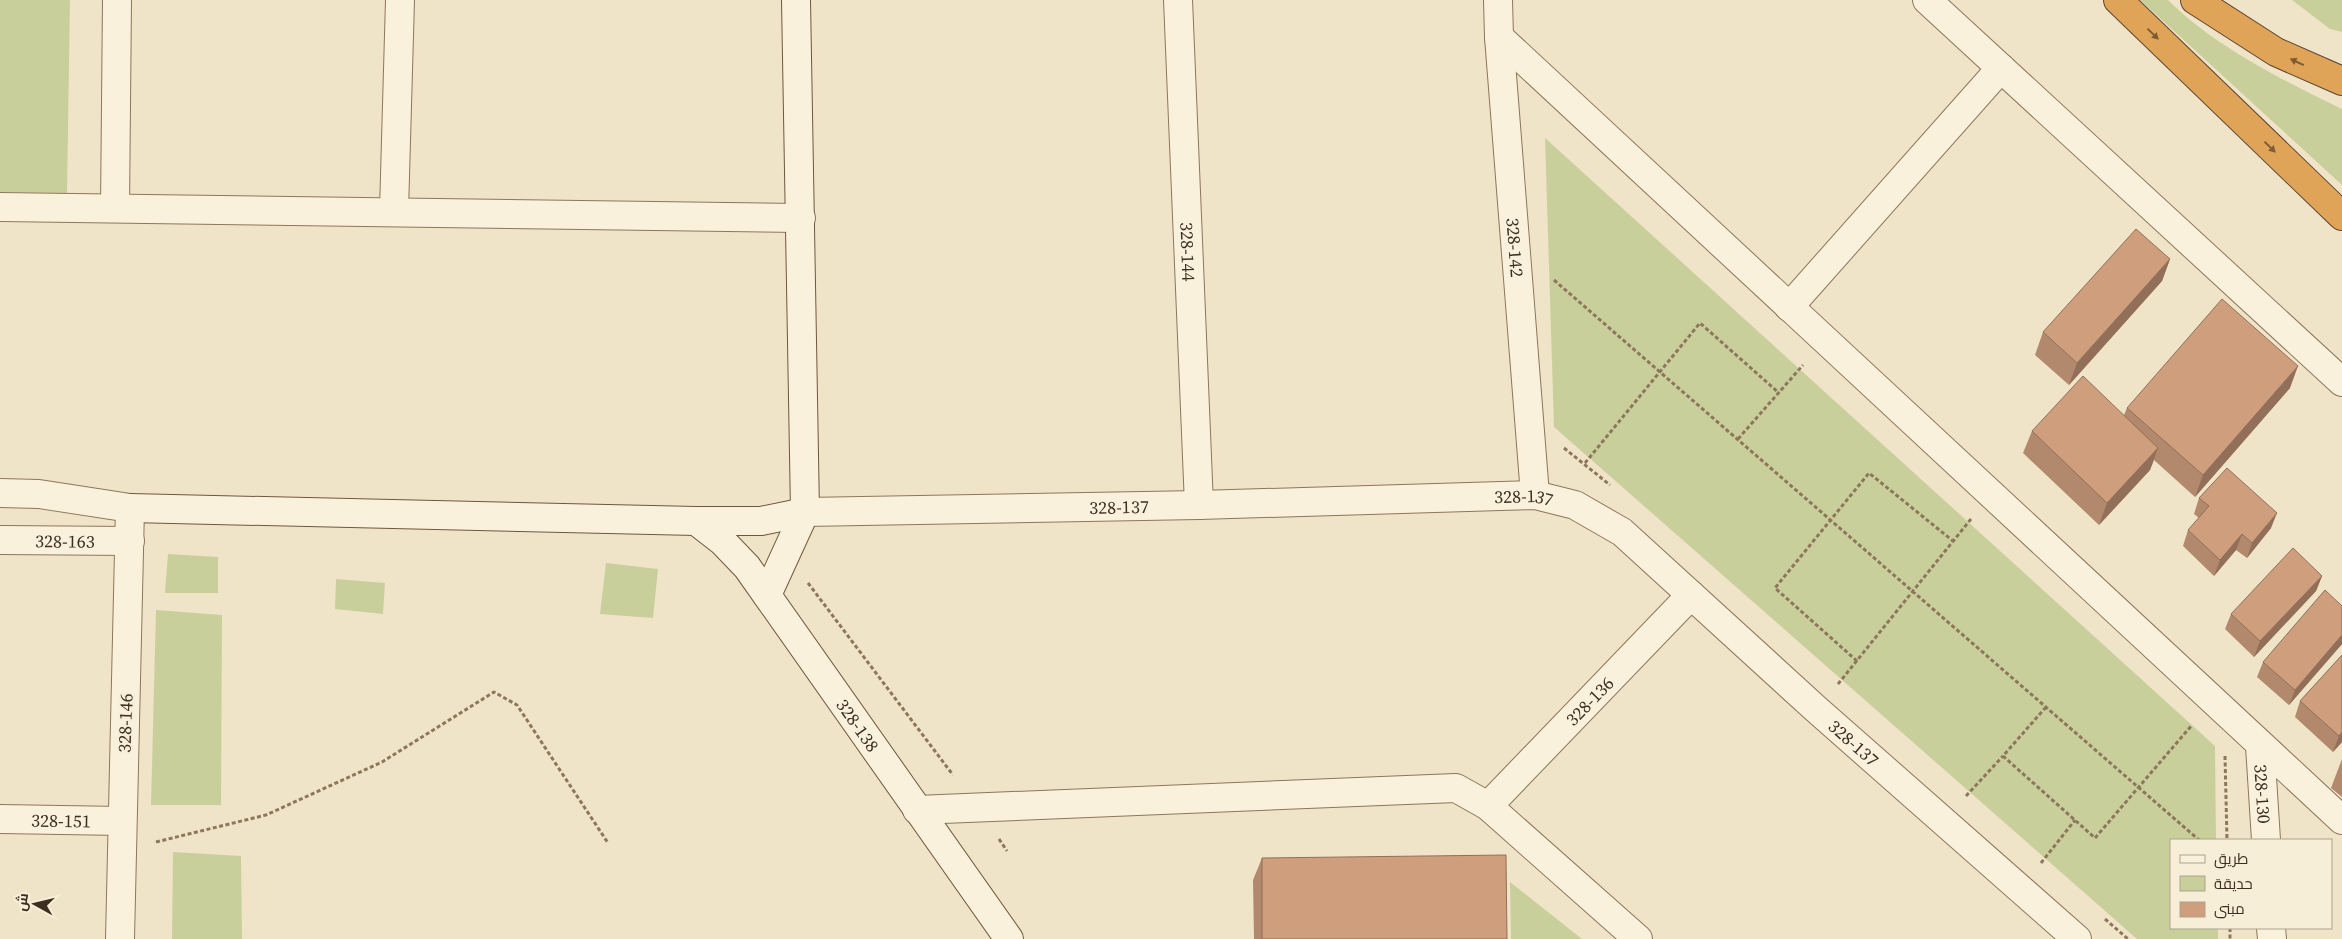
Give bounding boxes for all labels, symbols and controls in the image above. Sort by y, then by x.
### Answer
one-way arrow [2147,28,2159,40]
one-way arrow [2290,58,2304,66]
one-way arrow [2264,141,2276,153]
street label: 328-142 [1501,217,1530,278]
street label: 328-144 [1175,221,1202,282]
street label: 328-137 [1494,482,1556,512]
street label: 328-137 [1089,493,1149,519]
street label: 328-163 [35,528,95,553]
street label: 328-136 [1560,671,1619,731]
street label: 328-146 [111,693,139,753]
street label: 328-138 [831,693,886,756]
street label: 328-137 [1823,713,1885,772]
street label: 328-130 [2249,763,2277,824]
street label: 328-151 [31,807,91,833]
legend [2170,839,2332,929]
text: طريق [2214,848,2248,869]
text: حديقة [2214,873,2253,894]
north arrow [10,879,60,929]
text: ش [11,892,33,912]
text: مبنى [2214,898,2245,919]

